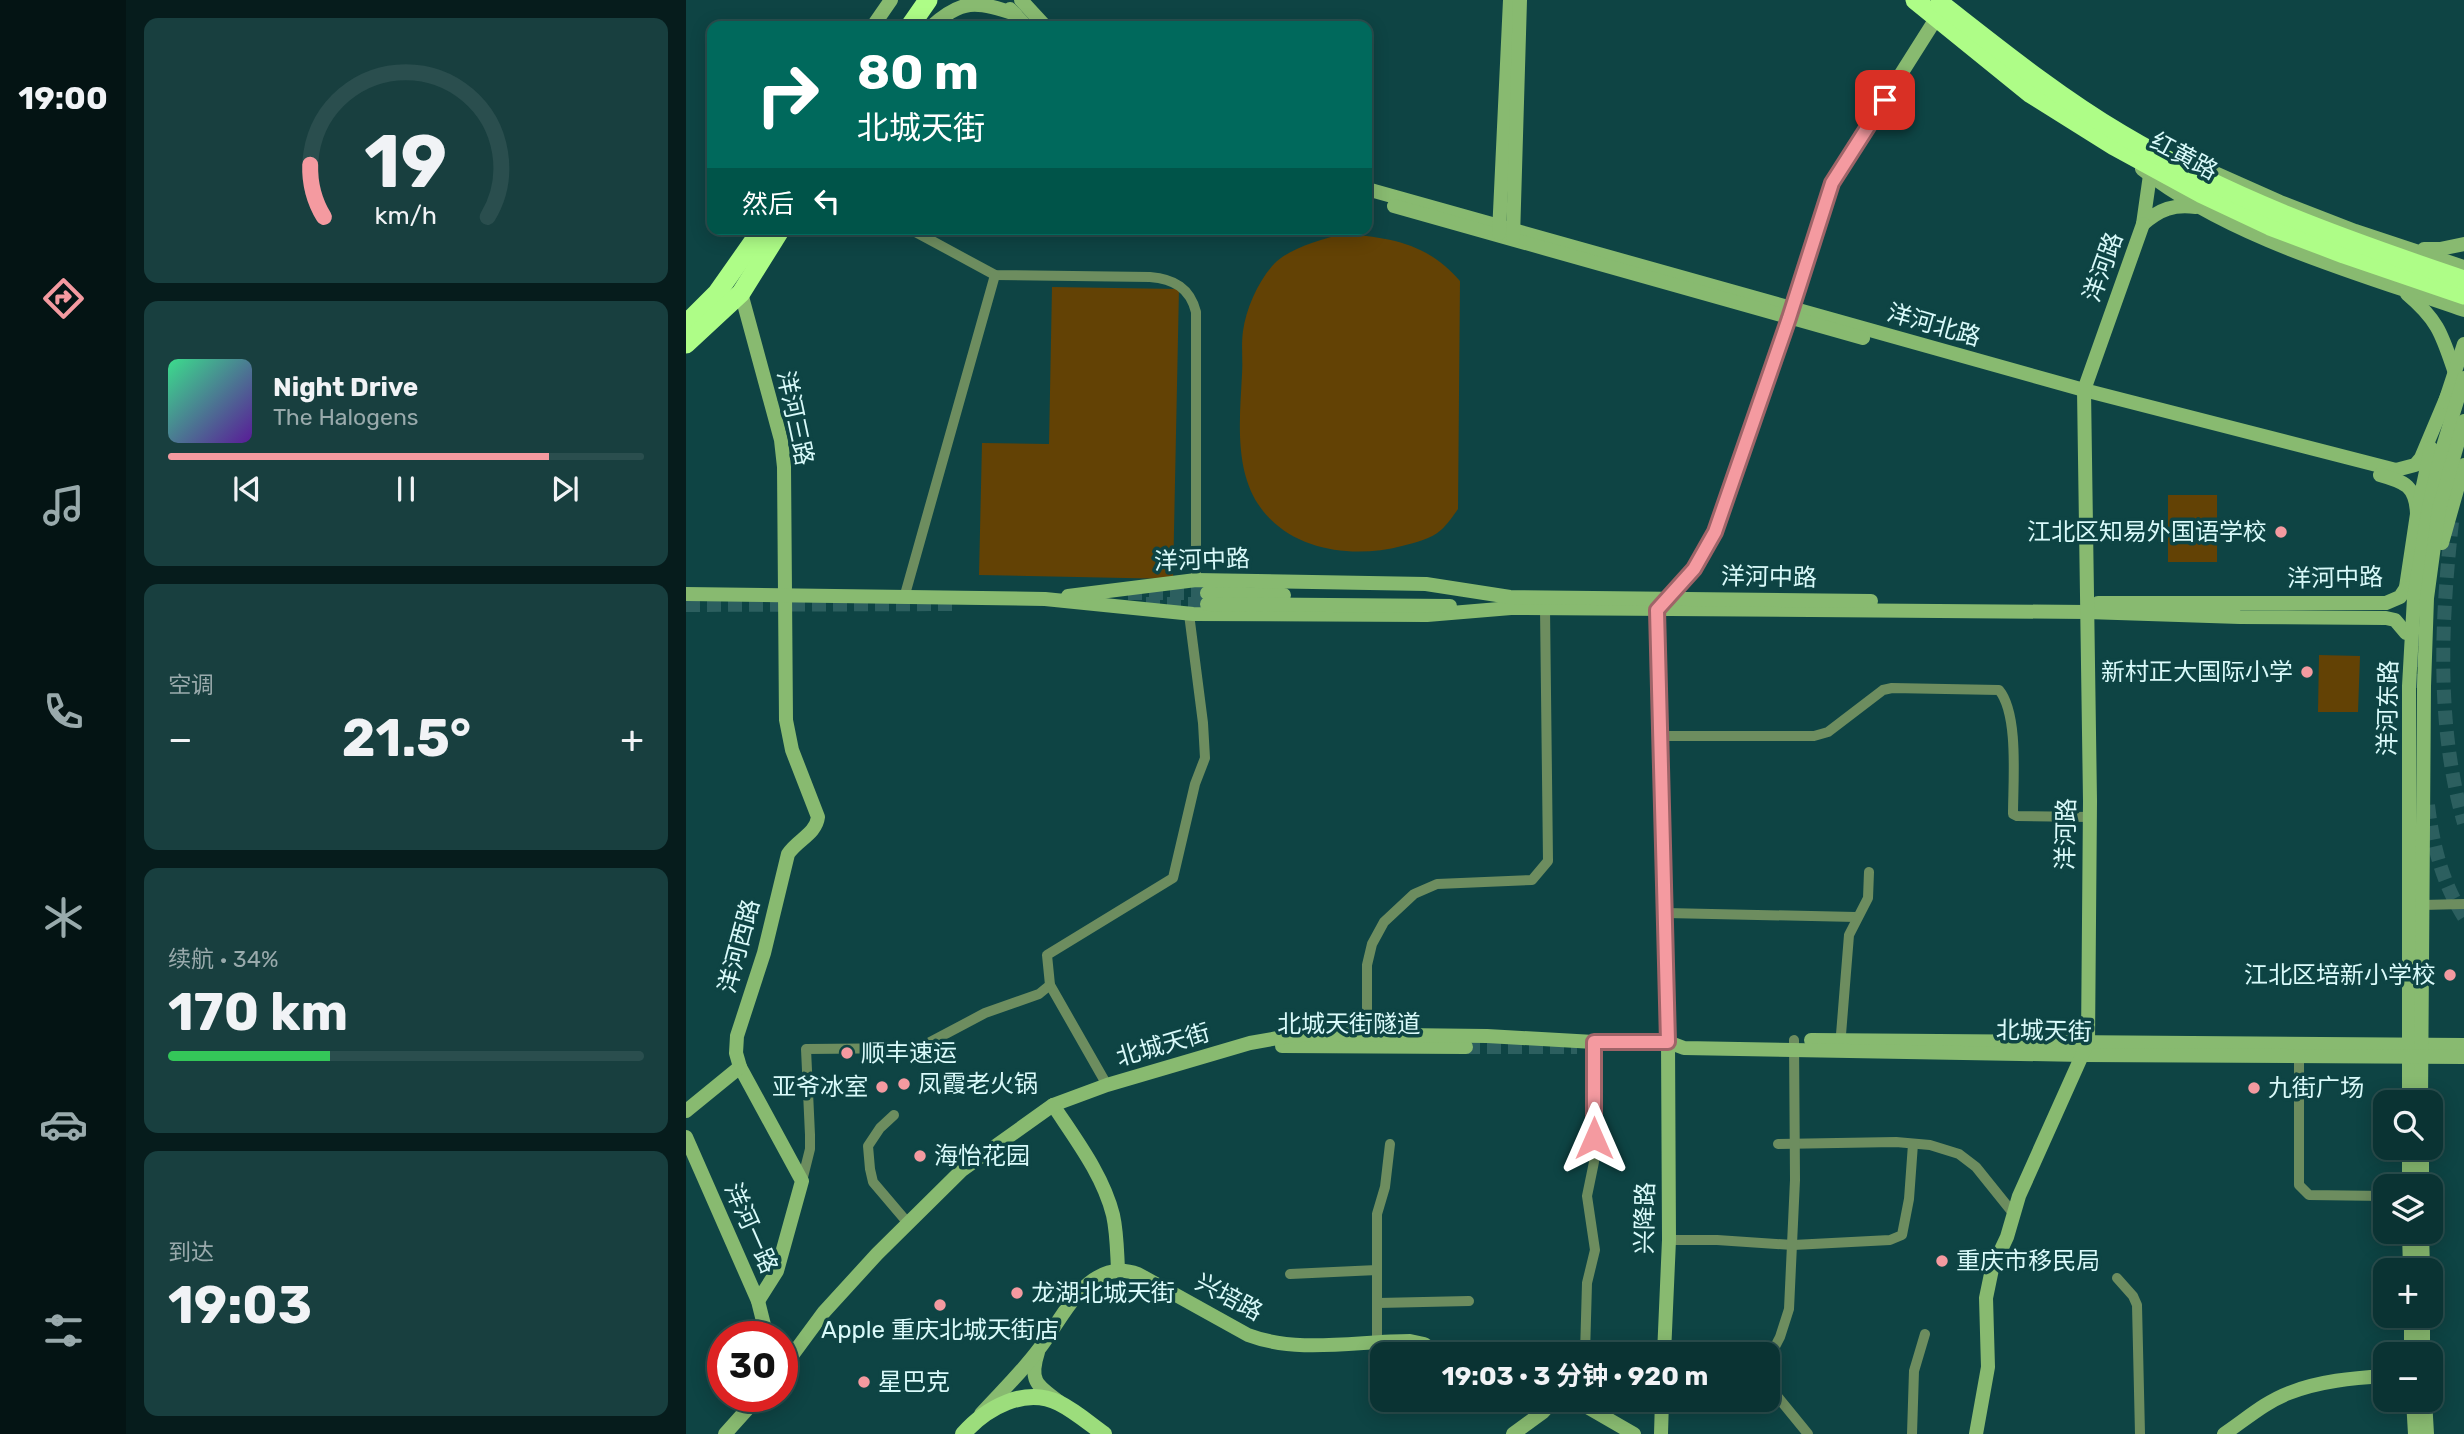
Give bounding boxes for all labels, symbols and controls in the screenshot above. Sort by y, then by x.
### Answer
text: 80 m [857,43,979,101]
icon: right [742,49,833,140]
pin [1855,70,1915,130]
text: 19:00 [18,79,108,117]
icon: arrive [1866,81,1904,119]
text: 北城天街 [857,109,985,147]
text: 19 [365,119,447,205]
street label: 红黄路 [2146,127,2222,185]
icon: left [808,182,846,220]
text: 然后 [742,189,794,220]
text: km/h [375,200,437,229]
street label: 洋河路 [2078,228,2128,306]
icon: directions [39,274,88,323]
street label: 洋河北路 [1884,298,1984,352]
street label: 洋河三路 [771,368,819,468]
text: Night Drive [273,372,418,403]
text: The Halogens [273,403,419,431]
icon: previous [228,470,266,508]
icon: pause [387,470,425,508]
icon: next [546,470,584,508]
icon: music [39,481,88,530]
place label: 江北区知易外国语学校 [2027,518,2267,546]
marker: 江北区知易外国语学校 [2273,524,2289,540]
street label: 洋河中路 [1154,544,1250,576]
street label: 洋河中路 [1721,562,1817,592]
street label: 洋河中路 [2287,563,2383,593]
place label: 新村正大国际小学 [2101,658,2293,686]
street label: 洋河东路 [2373,660,2403,756]
marker: 新村正大国际小学 [2299,664,2315,680]
text: 空调 [168,671,214,699]
icon: phone [39,687,88,736]
text: 21.5° [342,707,471,769]
text: − [168,716,193,762]
text: + [620,716,644,762]
street label: 洋河路 [2051,798,2081,870]
icon: climate [39,893,88,942]
street label: 洋河西路 [713,896,765,996]
text: 续航 · 34% [168,945,278,973]
place label: 江北区培新小学校 [2244,961,2436,989]
marker: 江北区培新小学校 [2442,967,2458,983]
text: 170 km [168,981,348,1043]
street label: 北城天街隧道 [1277,1010,1421,1038]
street label: 北城天街 [1996,1016,2092,1046]
street label: 北城天街 [1113,1018,1213,1072]
place label: 顺丰速运 [861,1039,957,1067]
marker: 顺丰速运 [839,1045,855,1061]
place label: 凤霞老火锅 [918,1070,1038,1098]
place label: 亚爷冰室 [772,1073,868,1101]
place label: 九街广场 [2268,1074,2364,1102]
marker: 凤霞老火锅 [896,1076,912,1092]
marker: 亚爷冰室 [874,1079,890,1095]
marker: 九街广场 [2246,1080,2262,1096]
map controls [2373,1090,2443,1412]
button: search [2373,1090,2443,1160]
icon: car [39,1100,88,1149]
position arrow [1557,1101,1631,1175]
place label: 海怡花园 [934,1142,1030,1170]
marker: 海怡花园 [912,1148,928,1164]
button: layers [2373,1174,2443,1244]
street label: 洋河一路 [719,1178,783,1278]
street label: 兴降路 [1630,1182,1660,1254]
text: 到达 [168,1238,214,1266]
place label: 重庆市移民局 [1956,1247,2100,1275]
marker: 重庆市移民局 [1934,1253,1950,1269]
button: + [2373,1258,2443,1328]
street label: 兴培路 [1191,1268,1267,1326]
text: 19:03 [168,1274,312,1336]
place label: 龙湖北城天街 [1031,1279,1175,1307]
marker: 龙湖北城天街 [1009,1285,1025,1301]
marker: Apple 重庆北城天街店 [932,1297,948,1313]
icon: filters [39,1306,88,1355]
place label: Apple 重庆北城天街店 [821,1316,1059,1344]
speed limit sign: 30 [707,1321,798,1412]
button: − [2373,1342,2443,1412]
text: 19:03 · 3 分钟 · 920 m [1442,1361,1708,1392]
place label: 星巴克 [878,1368,950,1396]
marker: 星巴克 [856,1374,872,1390]

